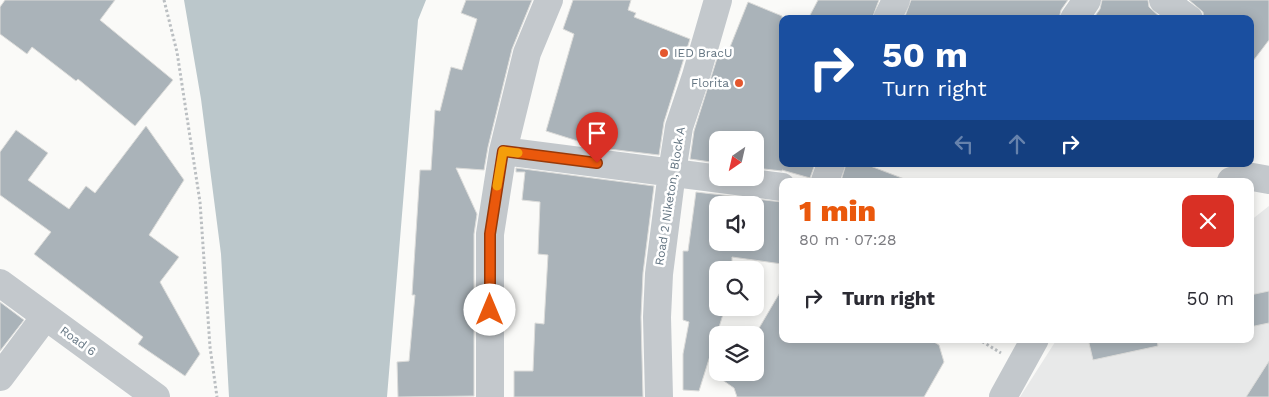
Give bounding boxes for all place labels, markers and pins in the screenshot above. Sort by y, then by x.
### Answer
place label: IED BracU [674,46,732,60]
marker: IED BracU [658,47,670,59]
place label: Florita [691,76,729,90]
marker: Florita [733,77,745,89]
pin [576,112,618,163]

